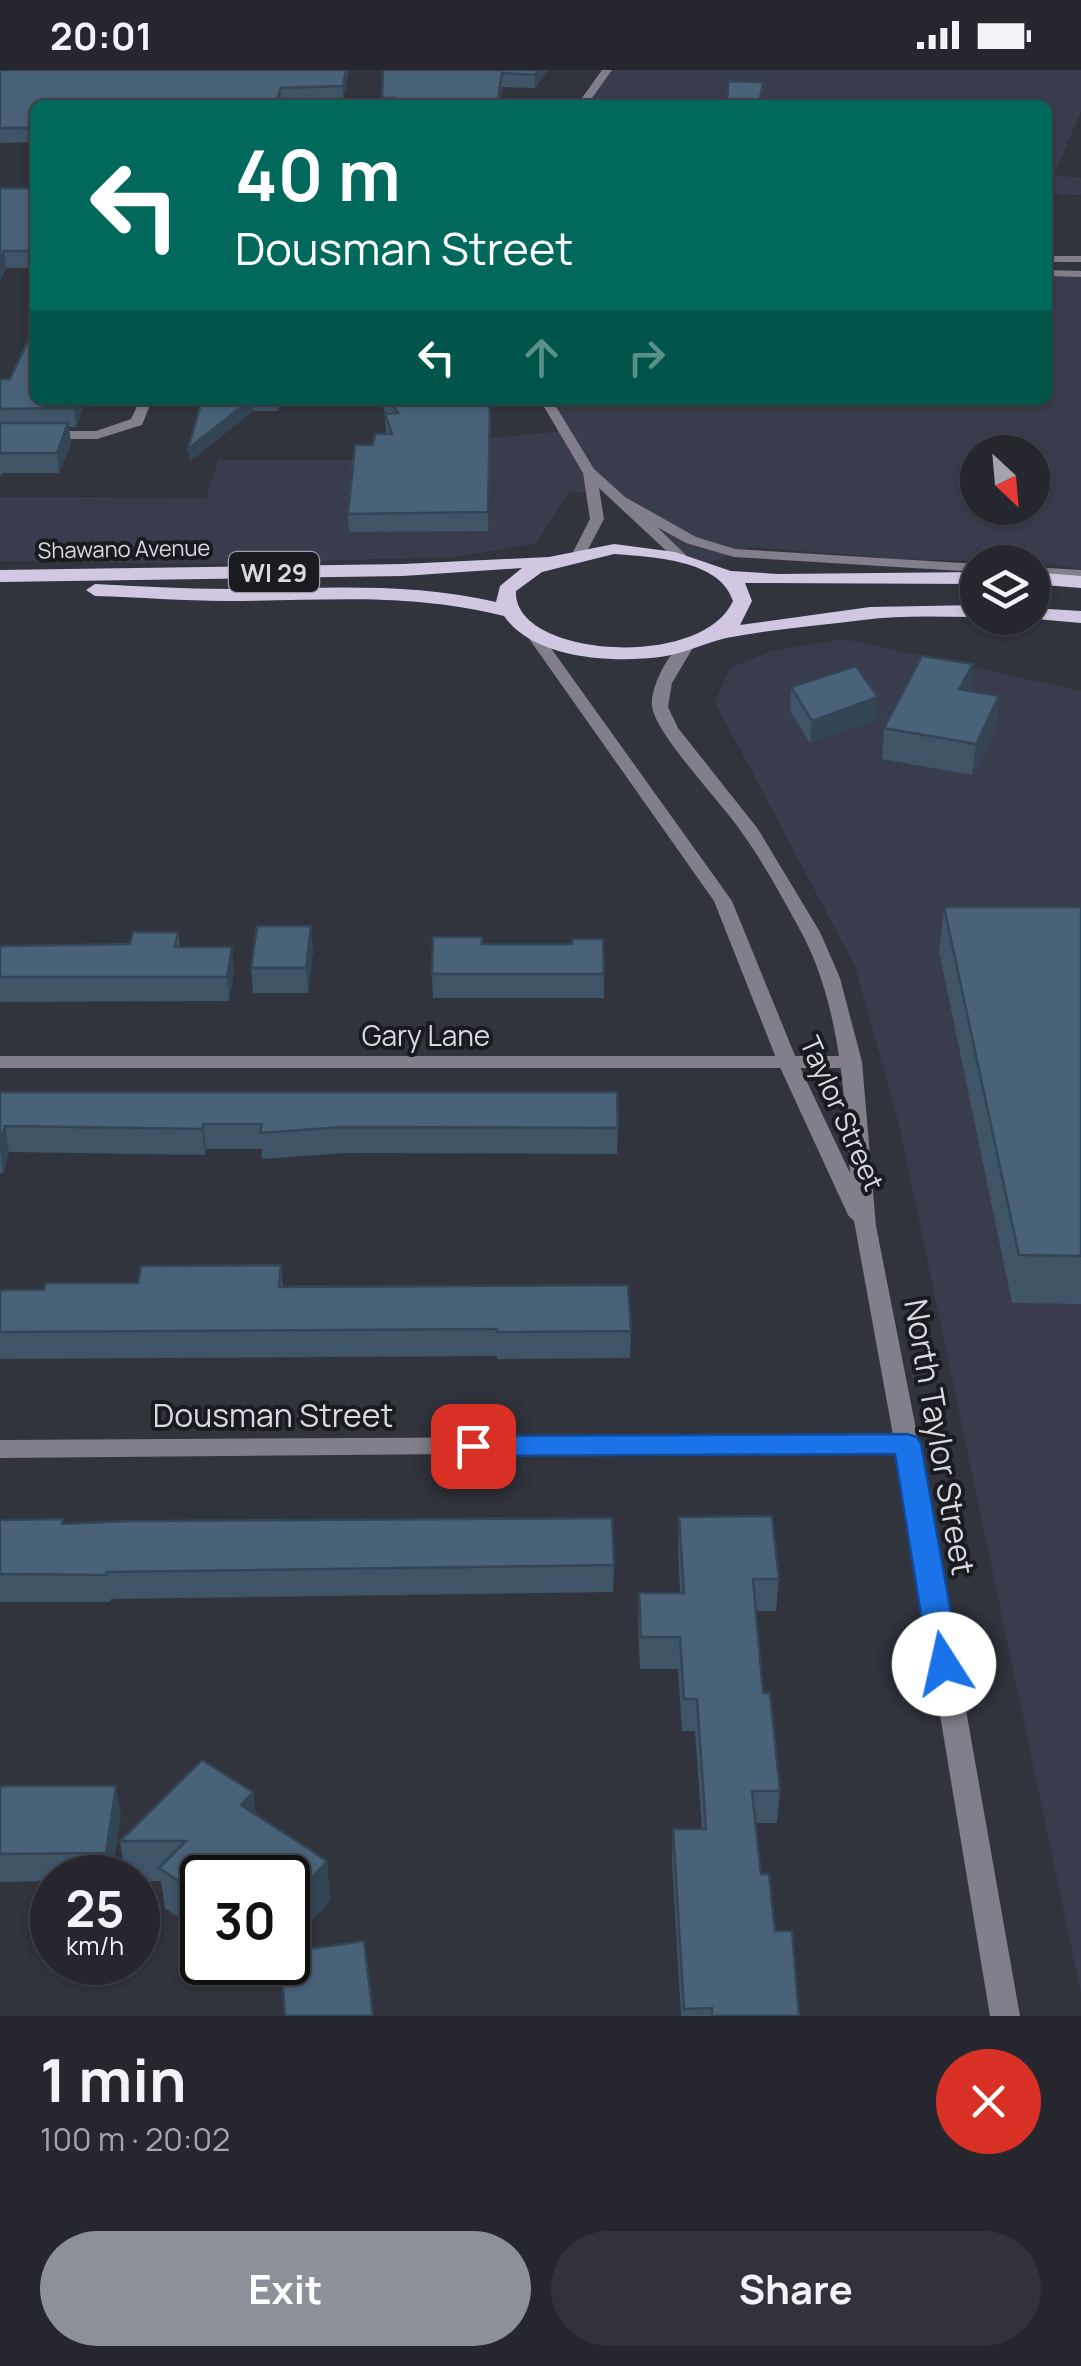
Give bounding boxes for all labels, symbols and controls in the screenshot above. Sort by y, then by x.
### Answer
text: 20:01 [50,9,152,61]
text: 40 m [235,126,401,222]
icon: left [70,140,200,270]
text: Dousman Street [235,217,573,279]
icon: left [409,330,464,385]
icon: ahead [514,330,569,385]
icon: right [619,330,674,385]
north arrow [960,435,1050,525]
map controls [960,435,1050,635]
street label: Shawano Avenue [37,532,211,566]
button: layers [960,545,1050,635]
road number: WI 29 [229,552,319,592]
street label: Gary Lane [362,1016,490,1054]
street label: Taylor Street [792,1030,894,1196]
street label: North Taylor Street [894,1296,986,1578]
street label: Dousman Street [153,1393,393,1437]
pin [431,1404,516,1489]
icon: arrive [446,1419,501,1474]
position arrow [892,1612,996,1716]
speed limit sign: 30 [180,1855,310,1985]
text: 25 [65,1874,125,1942]
text: km/h [66,1928,124,1963]
text: 1 min [40,2038,187,2120]
button: close [936,2049,1041,2154]
text: 100 m · 20:02 [40,2117,230,2161]
button: Exit [40,2231,531,2346]
button: Share [551,2231,1041,2346]

